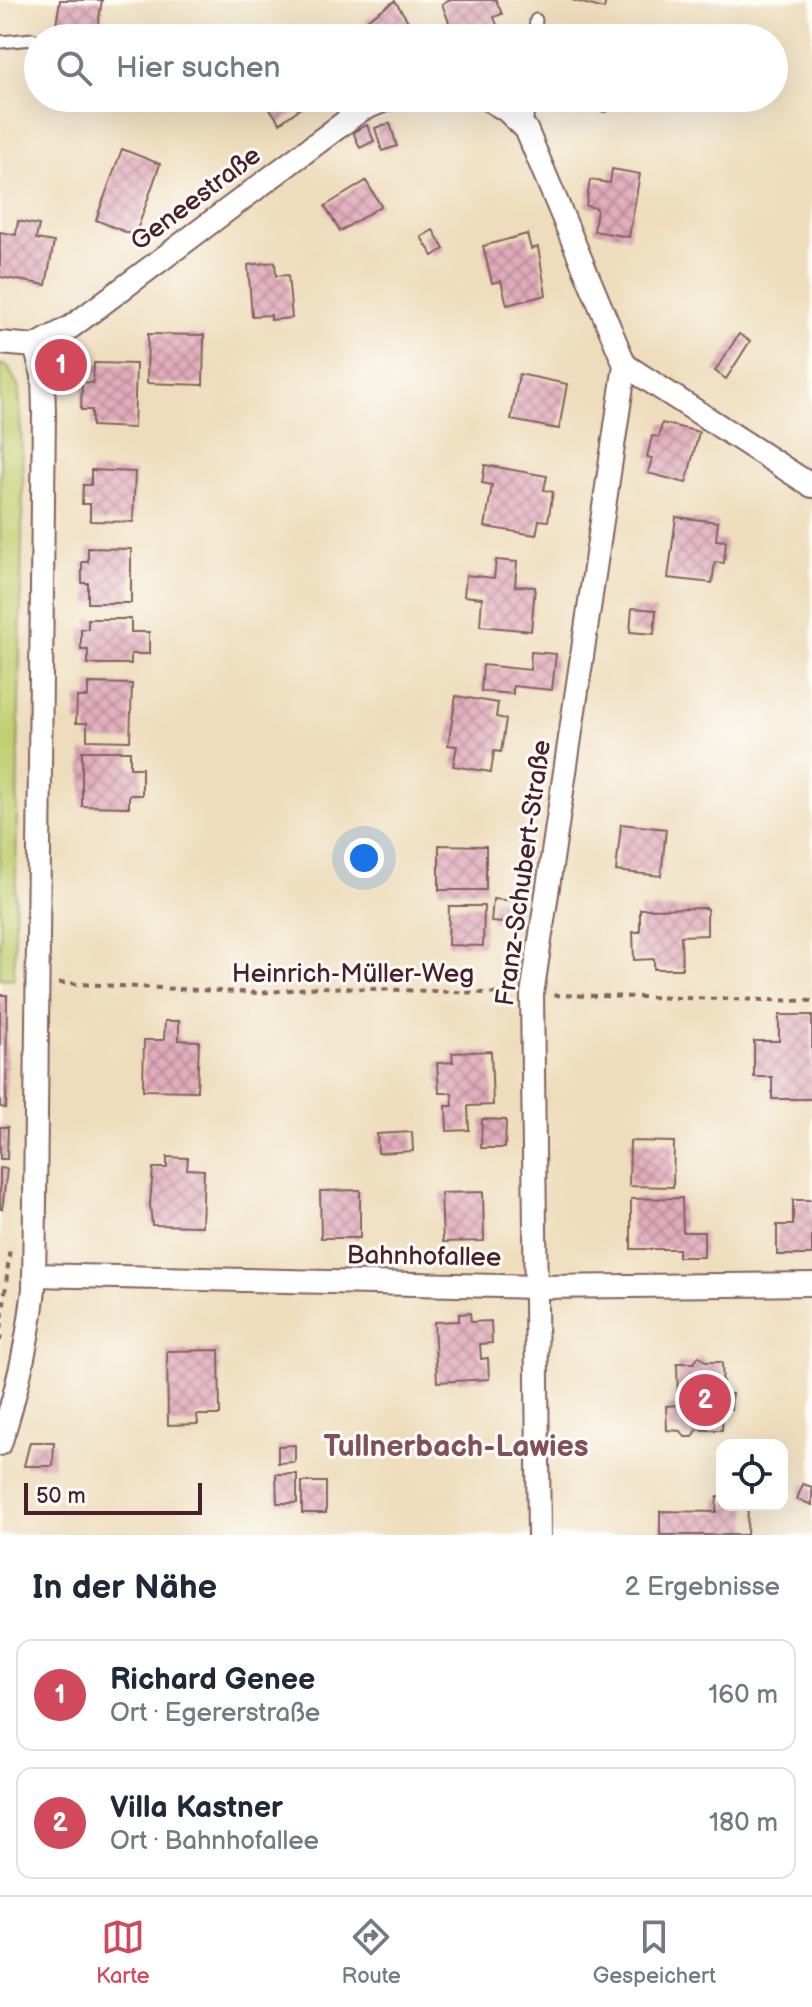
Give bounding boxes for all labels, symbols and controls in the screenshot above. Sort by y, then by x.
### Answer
search box [24,24,788,112]
icon: search [52,46,96,90]
text: Hier suchen [116,50,281,86]
street label: Geneestraße [125,140,267,258]
pin: 1 [35,335,87,395]
street label: Franz-Schubert-Straße [490,738,558,1008]
your location [344,838,384,878]
street label: Heinrich-Müller-Weg [232,959,474,990]
street label: Bahnhofallee [346,1240,502,1274]
pin: 2 [679,1370,731,1430]
district label: Tullnerbach-Lawies [323,1429,589,1465]
map controls [716,1439,788,1511]
button: locate [716,1439,788,1511]
scale bar [24,1479,202,1515]
text: 50 m [36,1483,86,1510]
text: In der Nähe [32,1567,217,1608]
text: 2 Ergebnisse [625,1572,780,1603]
text: Richard Genee [110,1662,315,1698]
text: 1 [55,1680,65,1711]
text: 160 m [708,1680,778,1711]
text: Ort · Egererstraße [110,1698,320,1729]
text: Villa Kastner [110,1790,283,1826]
text: 2 [52,1808,68,1839]
text: 180 m [709,1808,778,1839]
text: Ort · Bahnhofallee [110,1826,319,1857]
tab: Karte [96,1915,150,1990]
tab: Route [342,1915,401,1990]
tab: Gespeichert [593,1915,716,1990]

